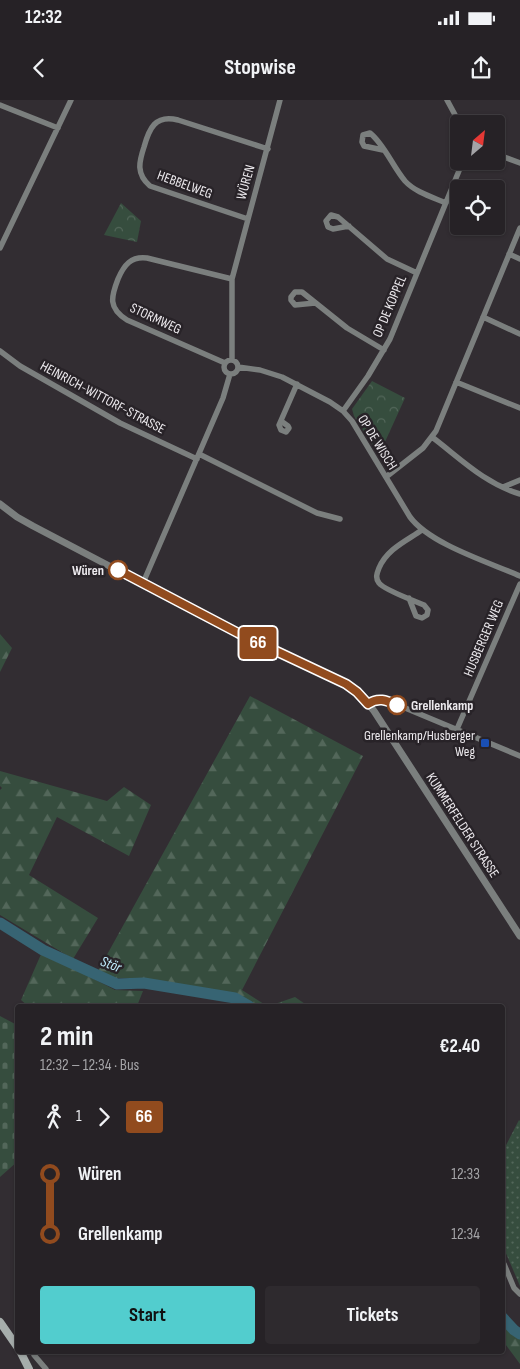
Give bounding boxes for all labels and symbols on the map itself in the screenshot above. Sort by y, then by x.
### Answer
north arrow [450,115,505,170]
street label: WÜREN [232,163,259,202]
street label: HEBBELWEG [155,167,215,202]
street label: OP DE KOPPEL [369,273,410,340]
street label: STORMWEG [127,299,184,338]
street label: HEINRICH-WITTORF-STRASSE [37,357,168,438]
street label: OP DE WISCH [354,412,401,473]
marker: Würen [108,560,128,580]
place label: Würen [72,562,104,579]
street label: HUSBERGER WEG [460,597,507,679]
line badge: 66 [236,627,280,659]
marker: Grellenkamp [387,695,407,715]
place label: Grellenkamp [411,697,473,714]
place label: Grellenkamp/Husberger Weg [364,727,475,760]
marker: Grellenkamp/Husberger Weg [479,737,491,749]
street label: KUMMERFELDER STRASSE [422,770,503,881]
water label: Stör [98,952,125,977]

